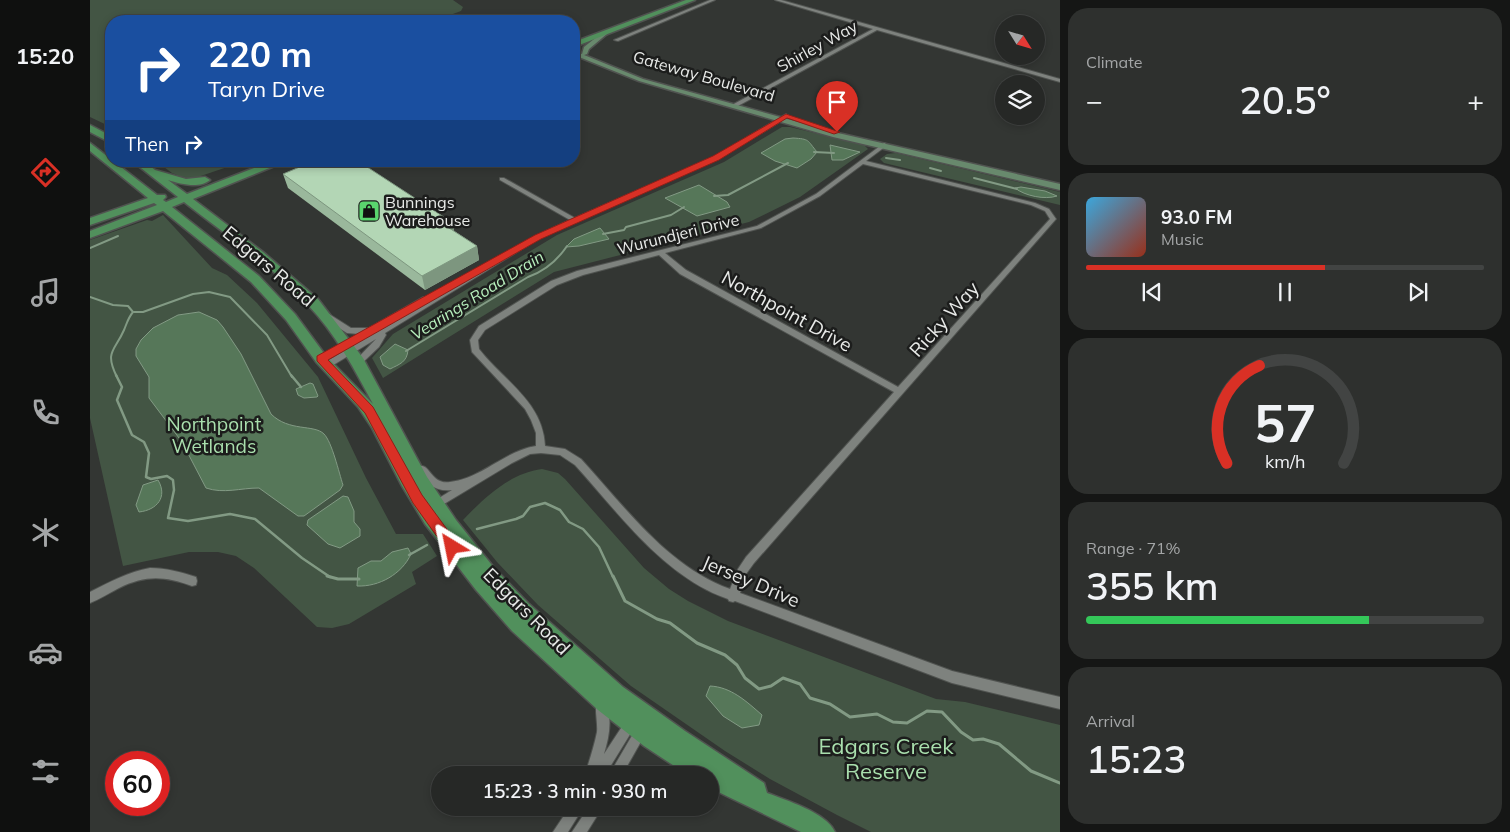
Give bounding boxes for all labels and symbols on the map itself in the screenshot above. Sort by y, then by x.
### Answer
street label: Shirley Way [773,15,861,76]
north arrow [995,15,1045,65]
street label: Gateway Boulevard [631,46,777,106]
pin [816,81,858,132]
place label: Bunnings Warehouse [385,192,470,230]
shop icon: Bunnings Warehouse [357,199,381,223]
street label: Wurundjeri Drive [615,209,741,259]
street label: Edgars Road [218,220,320,312]
water label: Vearings Road Drain [407,246,547,344]
street label: Northpoint Drive [717,265,857,357]
street label: Ricky Way [904,276,984,362]
park label: Northpoint Wetlands [167,412,262,458]
position arrow [425,520,477,572]
street label: Jersey Drive [698,550,804,612]
street label: Edgars Road [479,563,575,659]
park label: Edgars Creek Reserve [818,732,954,785]
speed limit sign: 60 [105,751,170,816]

